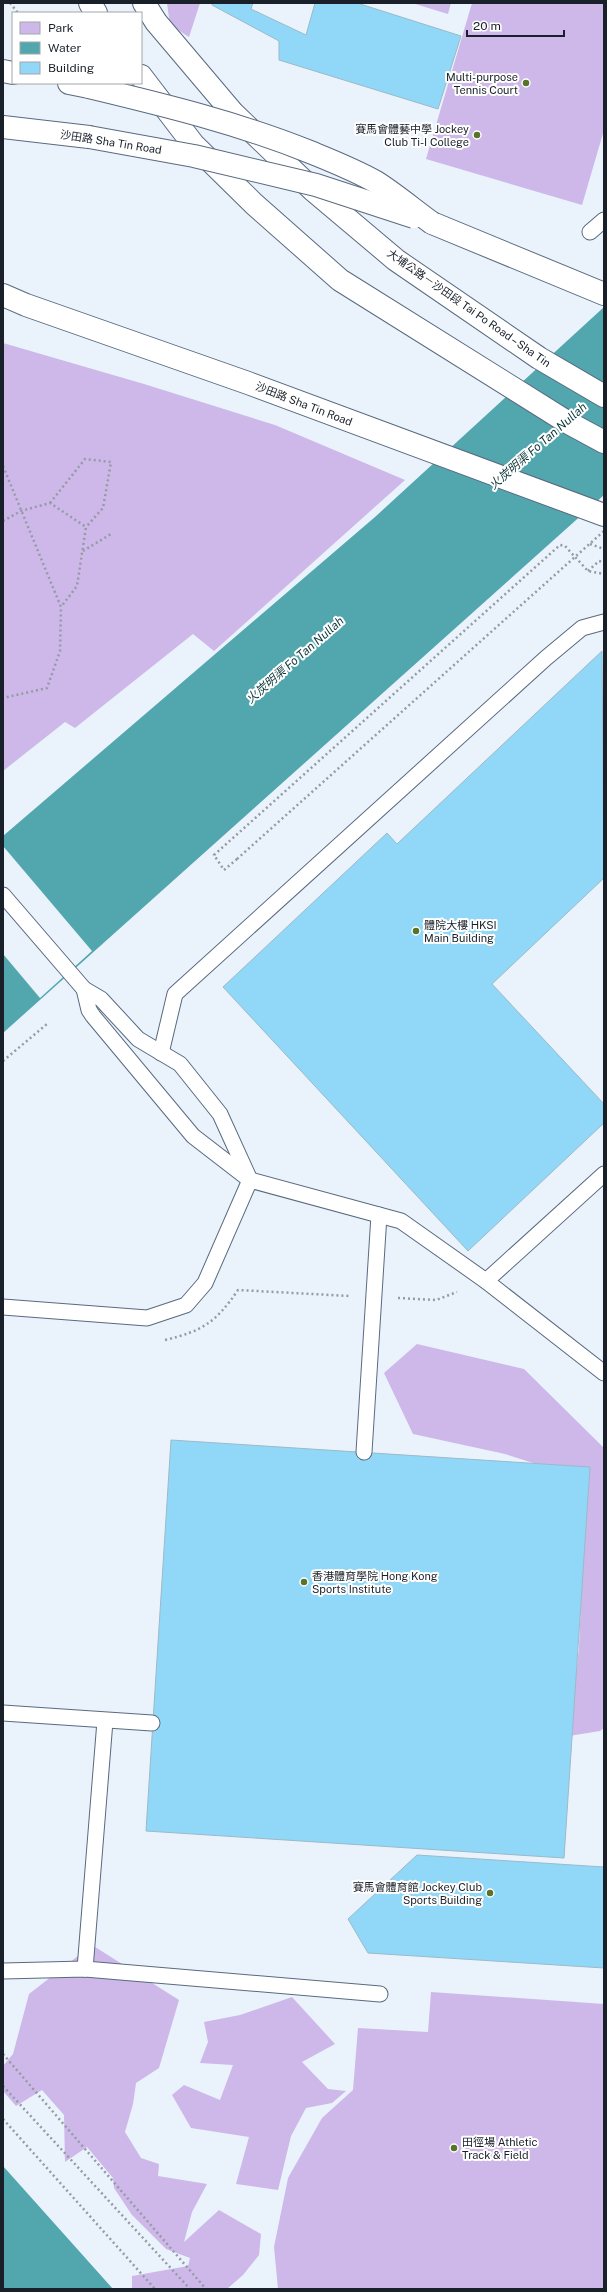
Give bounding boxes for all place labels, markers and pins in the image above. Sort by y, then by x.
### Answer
place label: Multi-purpose Tennis Court [446,71,518,96]
marker: Multi-purpose Tennis Court [521,78,531,88]
place label: 賽馬會體藝中學 Jockey Club Ti-I College [355,123,469,148]
marker: 賽馬會體藝中學 Jockey Club Ti-I College [472,130,482,140]
place label: 體院大樓 HKSI Main Building [424,919,497,944]
marker: 體院大樓 HKSI Main Building [411,926,421,936]
place label: 香港體育學院 Hong Kong Sports Institute [312,1570,438,1595]
marker: 香港體育學院 Hong Kong Sports Institute [299,1577,309,1587]
place label: 賽馬會體育館 Jockey Club Sports Building [353,1881,482,1906]
marker: 賽馬會體育館 Jockey Club Sports Building [485,1888,495,1898]
place label: 田徑場 Athletic Track & Field [462,2136,538,2161]
marker: 田徑場 Athletic Track & Field [449,2143,459,2153]

